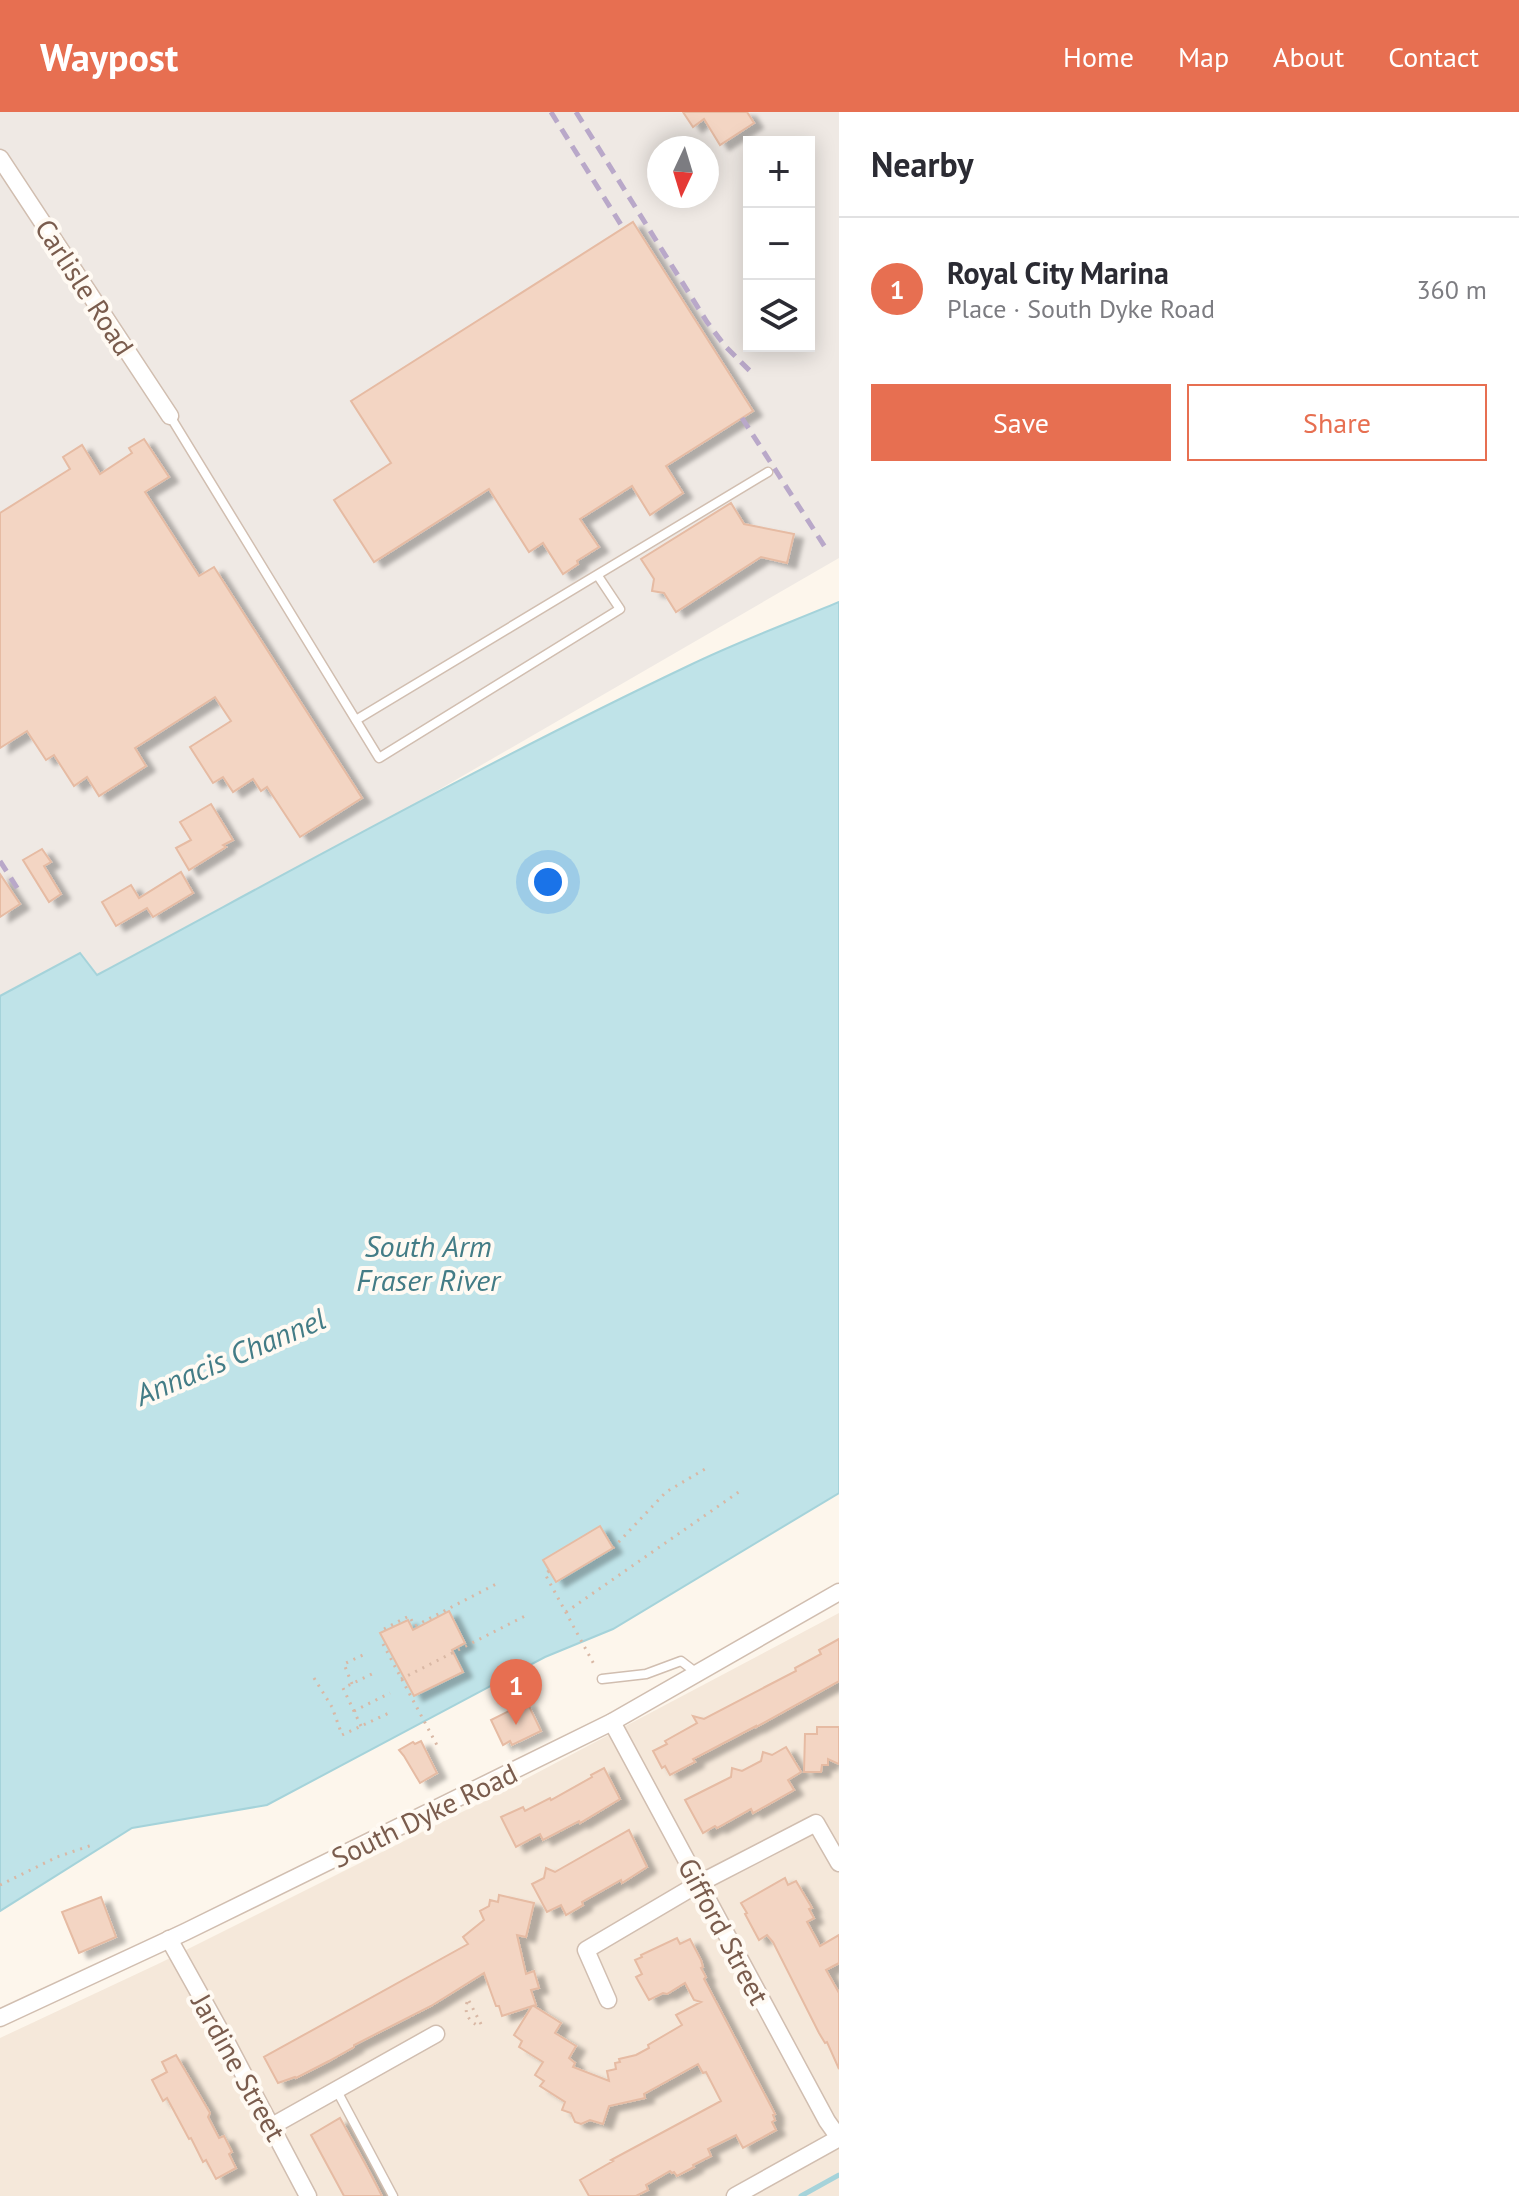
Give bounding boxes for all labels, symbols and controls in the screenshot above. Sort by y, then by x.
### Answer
text: Waypost [40,32,178,81]
text: Home [1063,38,1134,75]
text: Map [1178,38,1229,75]
text: About [1273,38,1344,75]
text: Contact [1388,38,1479,75]
north arrow [647,136,719,208]
map controls [743,136,815,352]
button: + [743,136,815,208]
text: Nearby [871,142,973,186]
button: − [743,208,815,280]
street label: Carlisle Road [27,212,143,362]
text: Royal City Marina [947,253,1169,292]
text: 1 [890,273,904,306]
text: 360 m [1416,273,1487,306]
button: layers [743,280,815,352]
text: Place · South Dyke Road [947,292,1215,325]
button: Save [871,384,1171,461]
button: Share [1187,384,1487,461]
your location [528,862,568,902]
water label: South Arm Fraser River [356,1226,502,1299]
water label: Annacis Channel [128,1298,331,1414]
pin: 1 [490,1659,542,1725]
street label: South Dyke Road [325,1754,523,1876]
street label: Gifford Street [670,1851,778,2011]
street label: Jardine Street [183,1986,295,2148]

